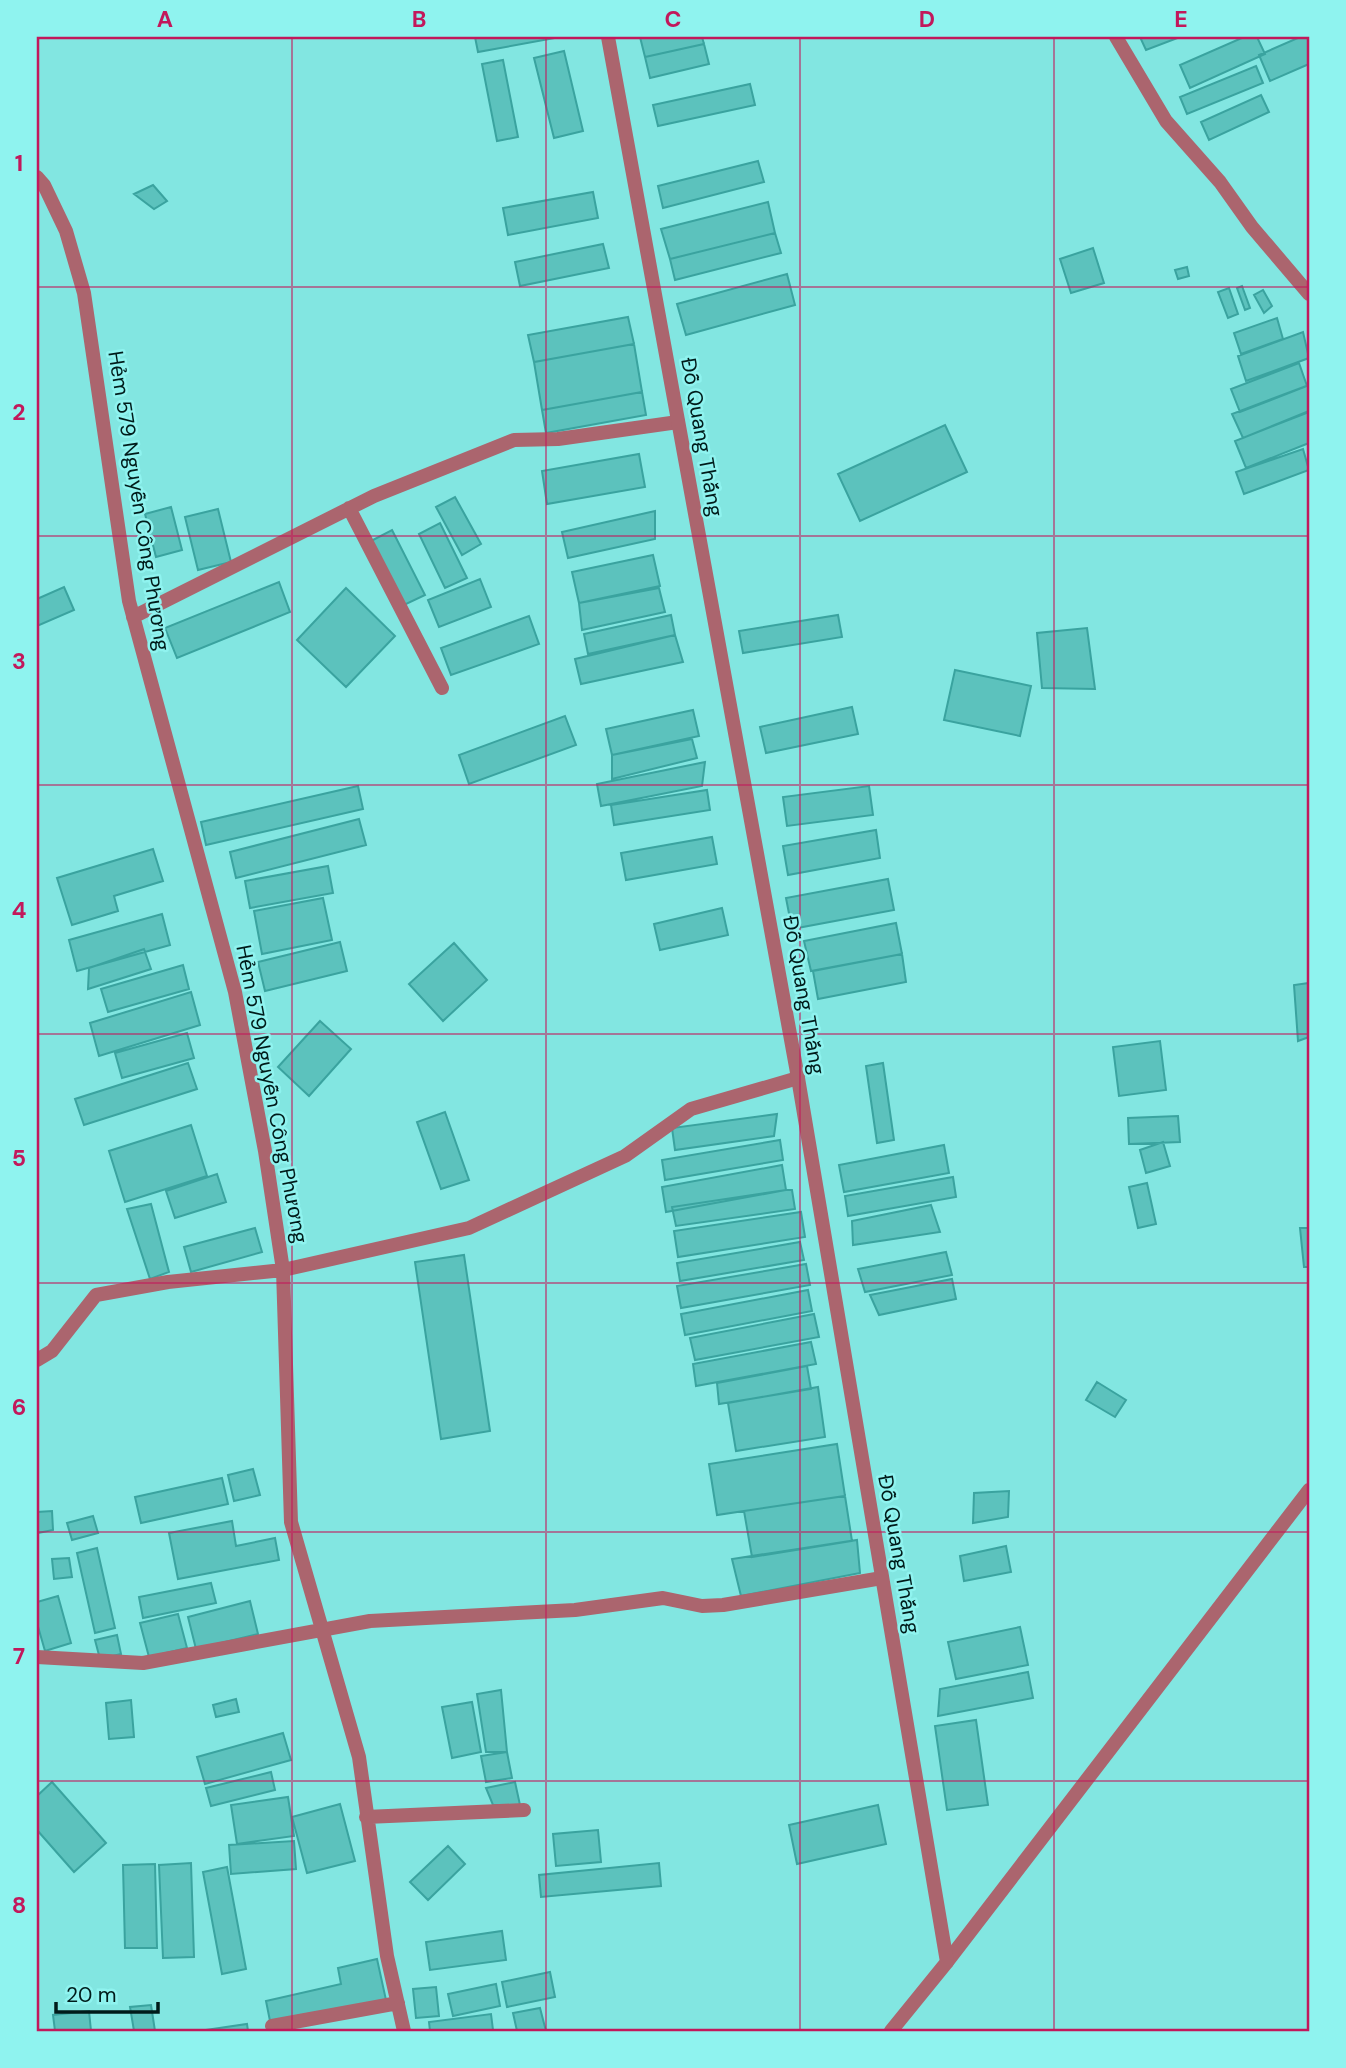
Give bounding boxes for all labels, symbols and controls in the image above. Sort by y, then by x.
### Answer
text: A [157,4,173,34]
text: B [412,4,426,34]
text: C [665,4,681,34]
text: D [919,4,935,34]
text: E [1174,4,1188,34]
text: 1 [15,148,23,178]
street label: Hẻm 579 Nguyễn Công Phương [101,349,177,653]
street label: Đỗ Quang Thắng [674,355,730,519]
text: 2 [12,397,26,427]
text: 3 [12,646,26,676]
text: 4 [12,895,27,925]
street label: Đỗ Quang Thắng [776,913,832,1077]
street label: Hẻm 579 Nguyễn Công Phương [229,942,315,1246]
text: 5 [12,1143,26,1173]
text: 6 [12,1392,26,1422]
street label: Đỗ Quang Thắng [871,1472,927,1636]
text: 7 [13,1641,25,1671]
text: 8 [12,1890,26,1920]
scale bar [56,1970,158,2014]
text: 20 m [66,1981,117,2009]

